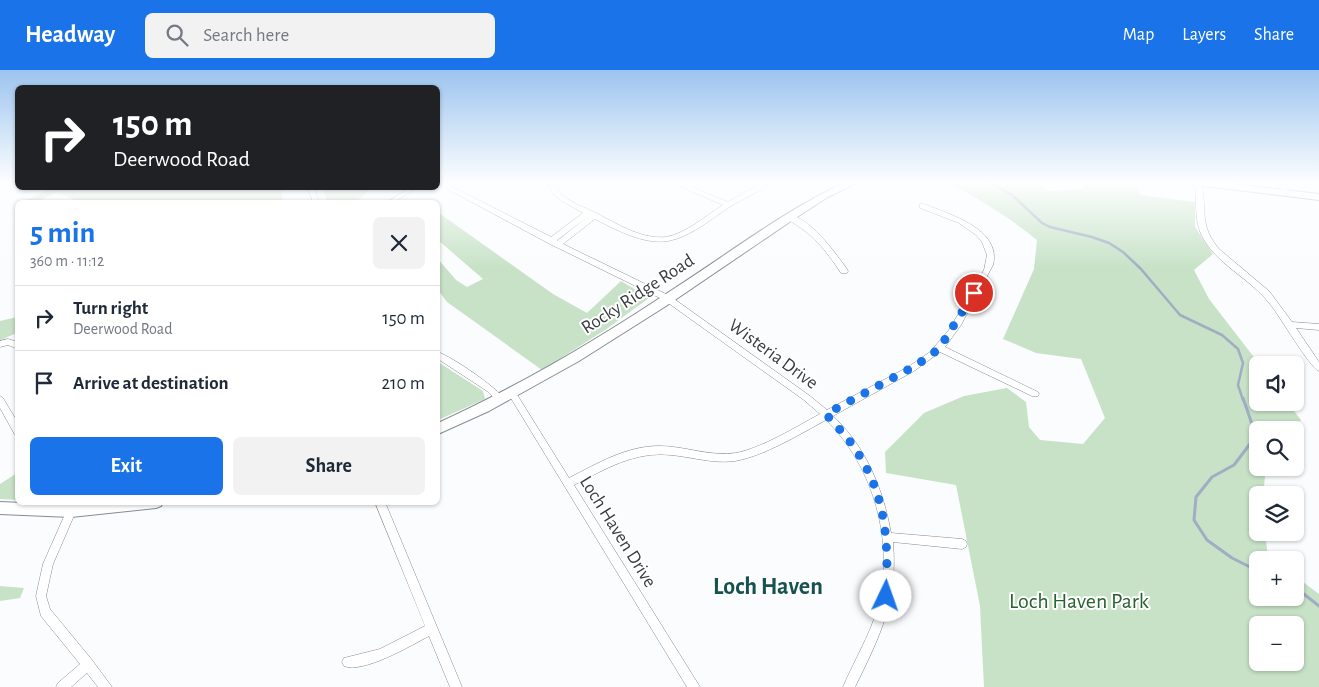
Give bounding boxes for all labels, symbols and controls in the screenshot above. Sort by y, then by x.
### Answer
search box [145,13,495,58]
icon: search [163,21,191,49]
text: Headway [25,23,115,47]
text: Search here [203,26,289,45]
text: Map [1123,26,1154,44]
text: Layers [1182,26,1226,44]
text: Share [1254,26,1294,44]
icon: right [30,105,95,170]
text: 150 m [113,107,193,142]
text: Deerwood Road [113,148,250,170]
button: close [373,217,425,269]
text: 5 min [30,218,95,248]
street label: Rocky Ridge Road [578,251,698,338]
text: 360 m · 11:12 [30,253,104,269]
pin [953,272,995,314]
icon: arrive [960,279,988,307]
text: Turn right [73,299,148,318]
icon: right [30,304,58,332]
text: 150 m [382,309,425,328]
street label: Wisteria Drive [725,316,821,393]
text: Deerwood Road [73,321,172,337]
map controls [1249,356,1304,671]
button: sound [1249,356,1304,411]
icon: arrive [30,369,58,397]
text: Arrive at destination [73,374,229,393]
text: 210 m [381,374,425,393]
button: search [1249,421,1304,476]
button: Exit [30,437,223,495]
button: Share [233,437,425,495]
street label: Loch Haven Drive [576,473,660,591]
button: layers [1249,486,1304,541]
button: + [1249,551,1304,606]
position arrow [859,569,911,621]
district label: Loch Haven [713,575,823,599]
park label: Loch Haven Park [1009,590,1149,612]
button: − [1249,616,1304,671]

